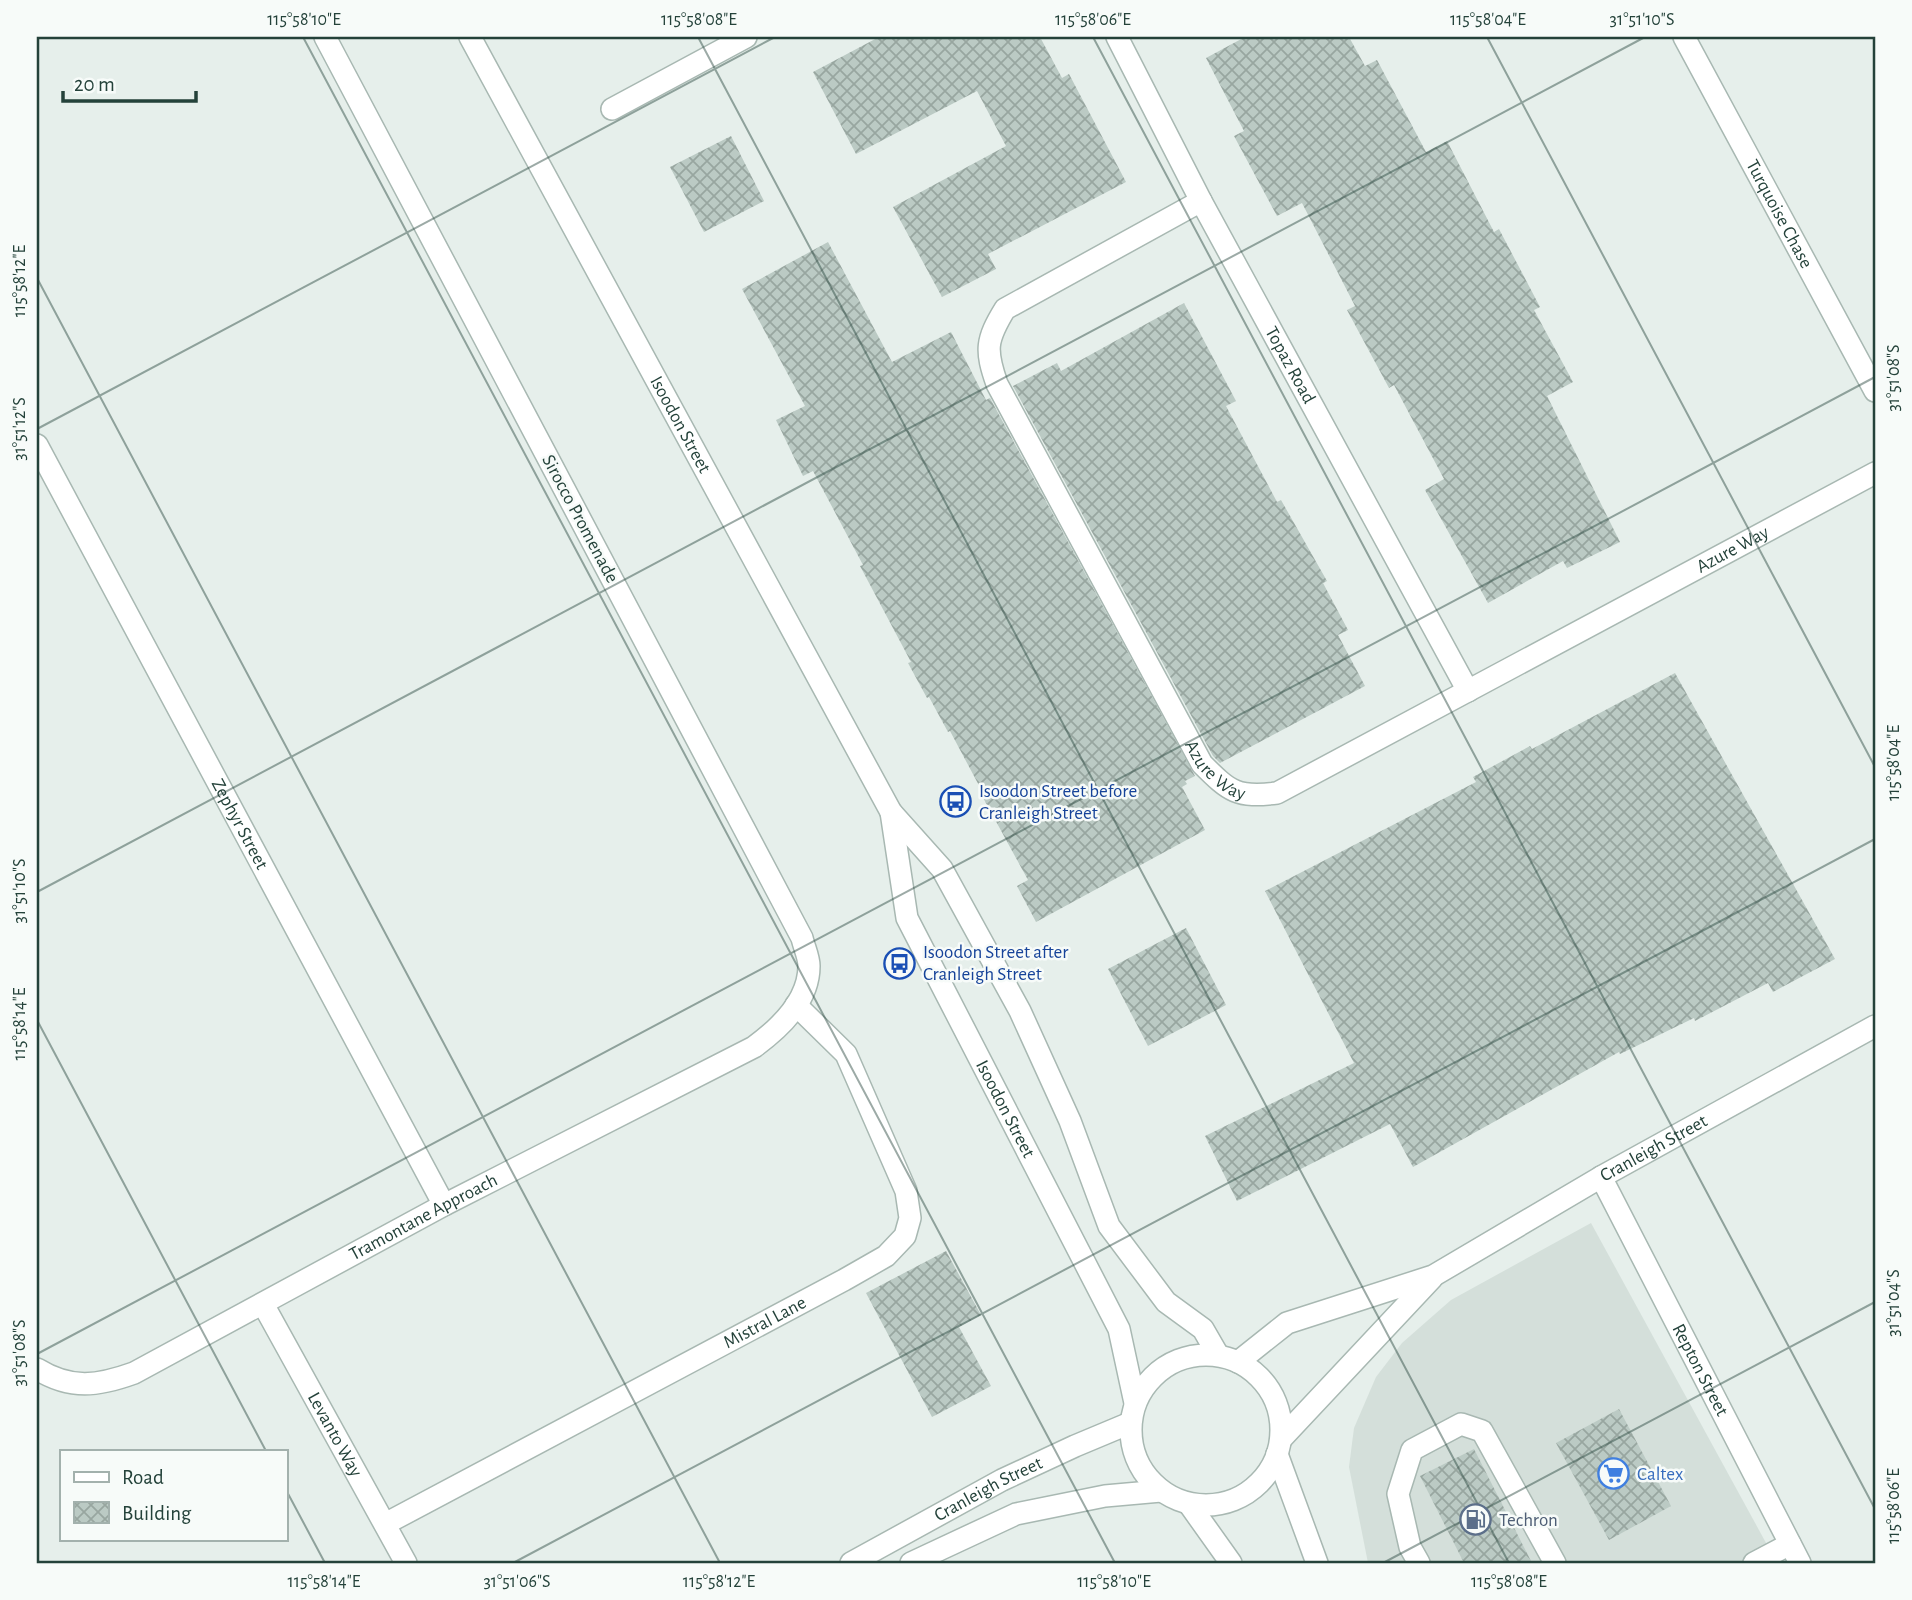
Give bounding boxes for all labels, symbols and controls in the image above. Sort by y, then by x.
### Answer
text: 115°58'10"E [267,11,341,29]
text: 115°58'08"E [661,11,737,29]
text: 115°58'06"E [1055,11,1131,29]
text: 115°58'04"E [1450,11,1526,29]
text: 31°51'10"S [1610,11,1674,29]
scale bar [63,60,196,104]
text: 20 m [74,74,115,95]
street label: Turquoise Chase [1743,157,1816,271]
text: 115°58'12"E [11,245,29,317]
street label: Topaz Road [1262,323,1319,407]
text: 31°51'08"S [1885,344,1903,412]
street label: Isoodon Street [647,373,714,476]
text: 31°51'12"S [11,397,29,461]
street label: Sirocco Promenade [538,452,622,586]
street label: Azure Way [1693,522,1772,576]
text: 115°58'04"E [1885,725,1903,801]
street label: Azure Way [1181,737,1247,803]
street label: Zephyr Street [208,776,272,872]
place label: Isoodon Street before Cranleigh Street [979,782,1137,823]
bus stop icon: Isoodon Street before Cranleigh Street [939,785,973,819]
text: 31°51'10"S [11,859,29,923]
place label: Isoodon Street after Cranleigh Street [923,943,1068,984]
bus stop icon: Isoodon Street after Cranleigh Street [883,946,917,980]
text: 115°58'14"E [11,987,29,1060]
street label: Isoodon Street [972,1057,1038,1161]
street label: Cranleigh Street [1597,1111,1710,1185]
street label: Tramontane Approach [346,1170,500,1264]
text: 31°51'04"S [1885,1269,1903,1337]
street label: Mistral Lane [720,1293,809,1352]
text: 31°51'08"S [11,1319,29,1387]
street label: Repton Street [1669,1321,1732,1419]
street label: Levanto Way [304,1389,366,1480]
legend [60,1450,287,1540]
street label: Cranleigh Street [931,1453,1045,1525]
supermarket icon: Caltex [1597,1457,1631,1491]
place label: Caltex [1637,1465,1683,1484]
text: Road [122,1467,164,1488]
text: 115°58'06"E [1885,1468,1903,1544]
text: Building [122,1503,192,1524]
fuel station icon: Techron [1459,1503,1493,1537]
place label: Techron [1499,1511,1558,1530]
text: 115°58'14"E [288,1573,361,1591]
text: 31°51'06"S [483,1573,551,1591]
text: 115°58'12"E [683,1573,755,1591]
text: 115°58'10"E [1077,1573,1151,1591]
text: 115°58'08"E [1471,1573,1547,1591]

